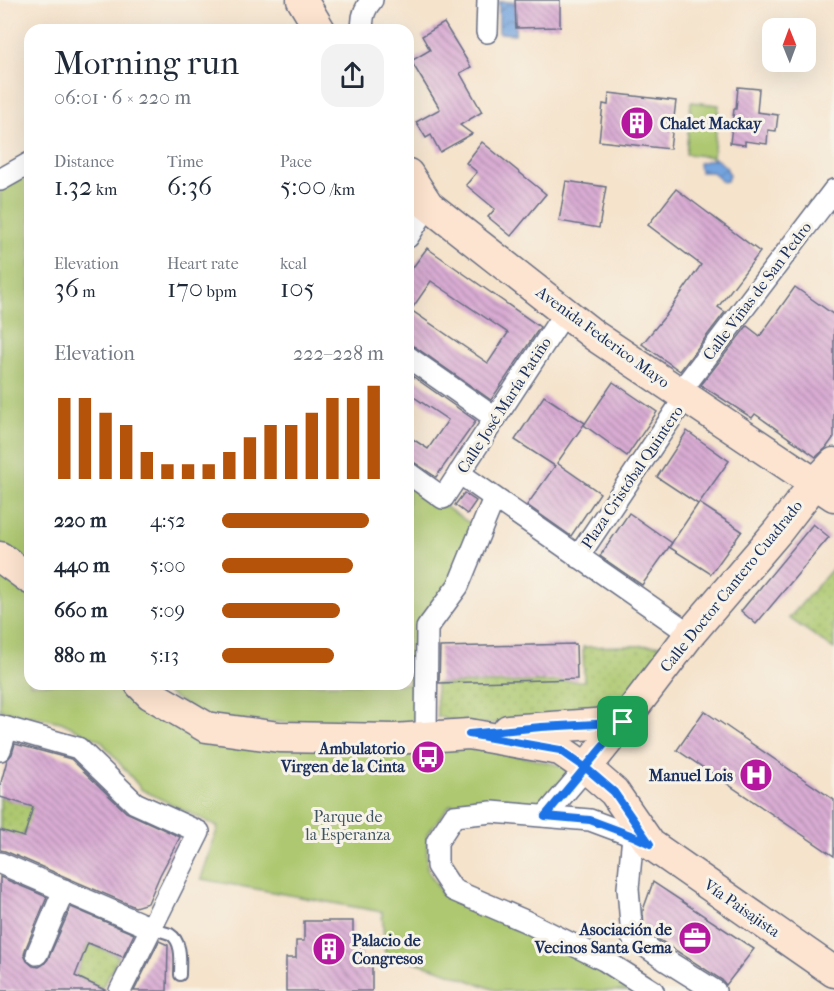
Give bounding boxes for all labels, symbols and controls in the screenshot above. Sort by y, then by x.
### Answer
north arrow [762,18,816,72]
map controls [762,18,816,72]
text: Morning run [54,44,239,83]
button: share [321,44,384,107]
text: 06:01 · 6 × 220 m [54,86,191,109]
building icon: Chalet Mackay [619,105,655,141]
place label: Chalet Mackay [660,114,763,134]
text: Distance [54,152,114,171]
text: Time [167,152,203,171]
text: Pace [280,152,312,171]
text: 1.32 [54,171,92,202]
text: 6:36 [167,171,212,202]
text: 5:00 [280,171,326,202]
text: km [92,180,117,199]
text: /km [326,180,355,199]
street label: Calle Viñas de San Pedro [699,218,815,364]
text: Elevation [54,254,119,273]
text: Heart rate [167,254,239,273]
text: kcal [280,254,307,273]
text: 36 [54,273,79,304]
text: 170 [167,273,203,304]
text: 105 [280,273,315,304]
text: m [79,282,95,301]
text: bpm [203,282,237,301]
street label: Avenida Federico Mayo [532,282,673,392]
street label: Calle José María Patiño [453,333,555,477]
text: Elevation [54,342,135,365]
text: 222–228 m [293,342,384,365]
street label: Plaza Cristóbal Quintero [577,402,687,552]
street label: Calle Doctor Cantero Cuadrado [656,496,806,676]
text: 220 m [54,509,107,532]
text: 4:52 [150,509,186,532]
text: 440 m [54,554,110,577]
text: 5:00 [150,554,186,577]
text: 660 m [54,599,108,622]
text: 5:09 [150,599,185,622]
text: 880 m [54,644,106,667]
text: 5:13 [150,644,179,667]
pin [597,696,648,747]
icon: arrive [606,705,639,738]
place label: Ambulatorio Virgen de la Cinta [280,739,406,777]
bus stop icon: Ambulatorio Virgen de la Cinta [410,739,446,775]
hospital icon: Manuel Lois [738,757,774,793]
place label: Manuel Lois [648,766,733,785]
park label: Parque de la Esperanza [304,807,391,844]
street label: Vía Paisajista [700,874,784,941]
place label: Asociación de Vecinos Santa Gema [534,920,673,957]
office icon: Asociación de Vecinos Santa Gema [677,920,713,956]
building icon: Palacio de Congresos [311,931,347,967]
place label: Palacio de Congresos [352,931,423,969]

